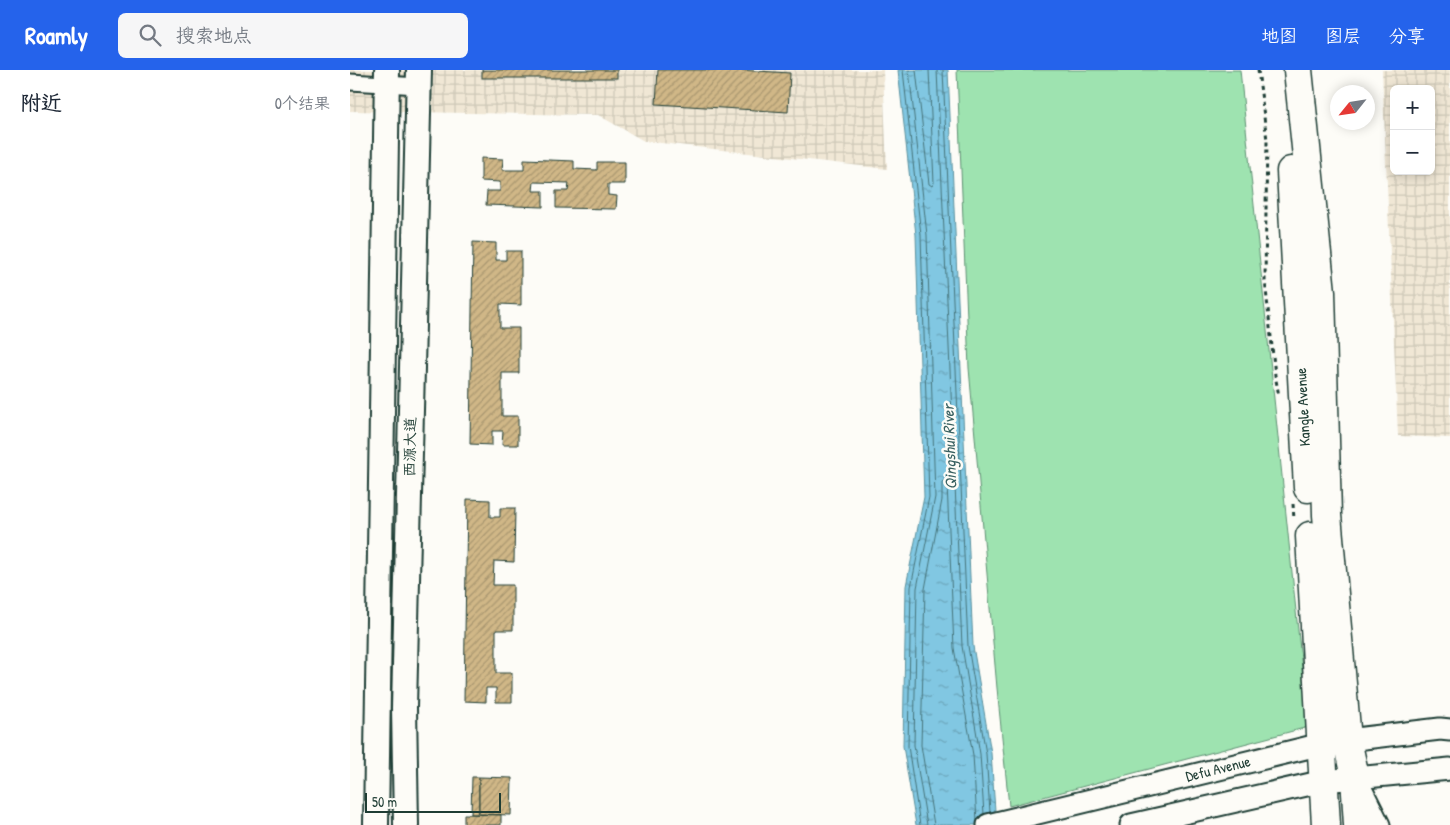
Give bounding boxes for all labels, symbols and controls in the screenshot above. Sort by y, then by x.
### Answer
search box [118,13,468,58]
text: Roamly [25,19,88,51]
icon: search [136,21,164,49]
text: 搜索地点 [176,22,252,48]
text: 地图 [1261,23,1297,48]
text: 图层 [1325,23,1361,48]
text: 分享 [1389,23,1425,48]
north arrow [1330,85,1375,130]
map controls [1390,85,1435,175]
button: + [1390,85,1435,130]
text: 附近 [20,88,62,117]
text: 0个结果 [275,92,330,114]
button: − [1390,130,1435,175]
street label: Kangle Avenue [1290,367,1315,447]
water label: Qingshui River [936,402,961,490]
street label: 西源大道 [398,417,421,477]
street label: Defu Avenue [1183,750,1252,787]
scale bar [365,790,501,813]
text: 50 m [372,792,397,811]

